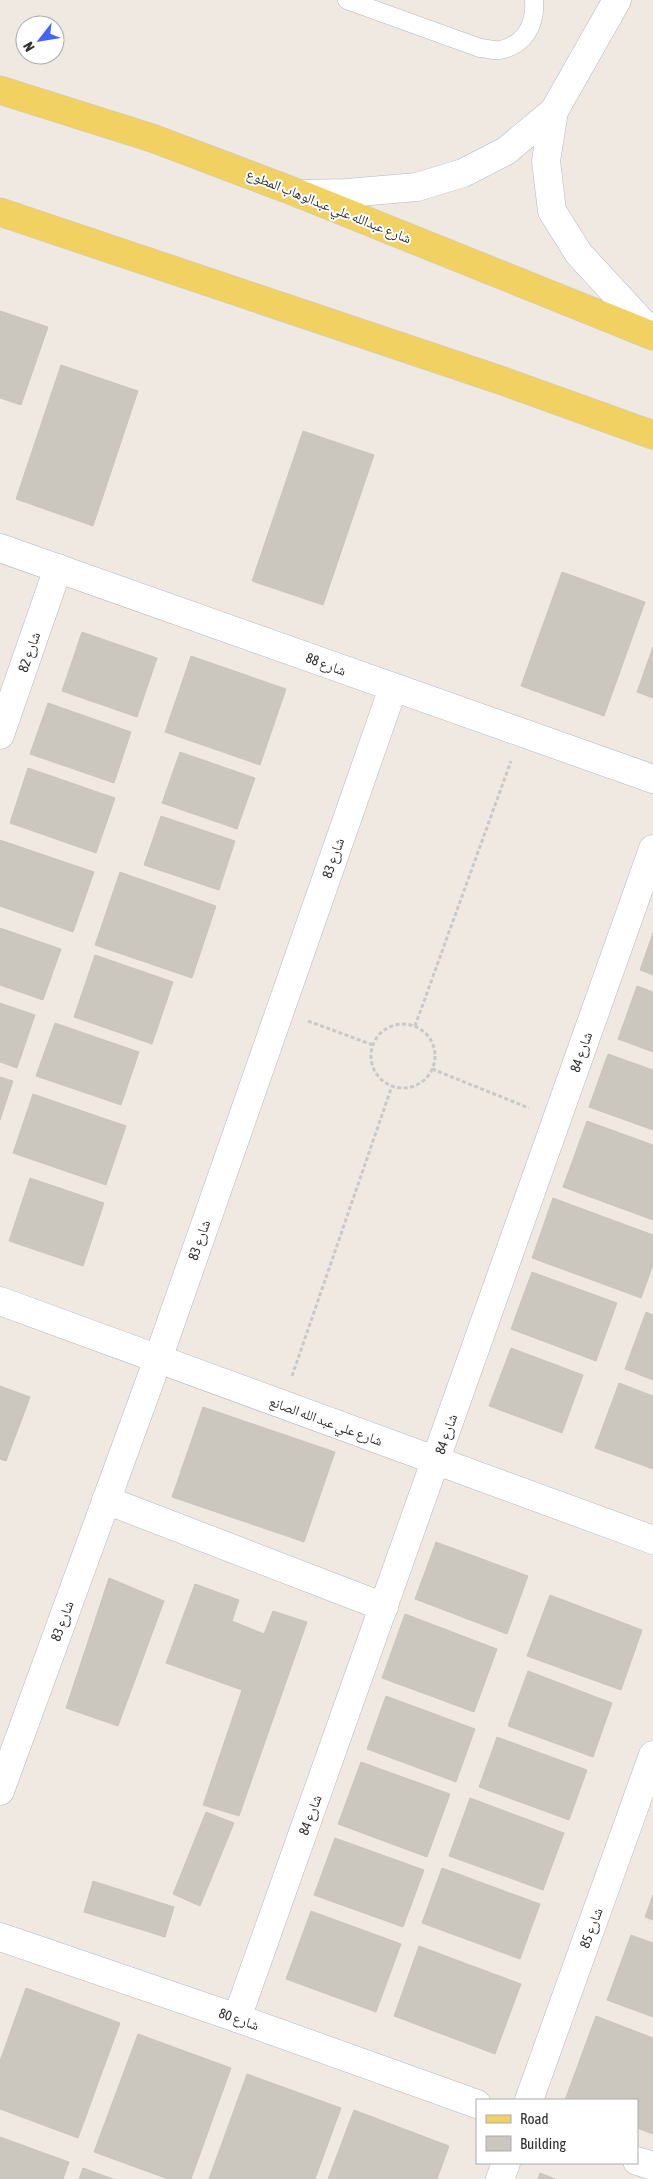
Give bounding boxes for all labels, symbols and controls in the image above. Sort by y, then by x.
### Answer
north arrow [15,15,65,65]
text: N [20,39,38,54]
street label: شارع عبدالله علي عبدالوهاب المطوع [243,166,414,250]
street label: شارع 82 [15,630,45,675]
street label: شارع 88 [303,649,348,681]
street label: شارع 83 [319,836,349,881]
street label: شارع 84 [567,1030,597,1075]
street label: شارع 83 [185,1218,215,1263]
street label: شارع علي عبد الله الصانع [266,1393,385,1452]
street label: شارع 84 [432,1412,462,1457]
street label: شارع 83 [47,1599,79,1644]
street label: شارع 84 [295,1793,327,1838]
street label: شارع 85 [576,1906,608,1951]
street label: شارع 80 [216,2005,261,2035]
legend [476,2099,638,2164]
text: Road [520,2110,549,2127]
text: Building [520,2135,566,2152]

